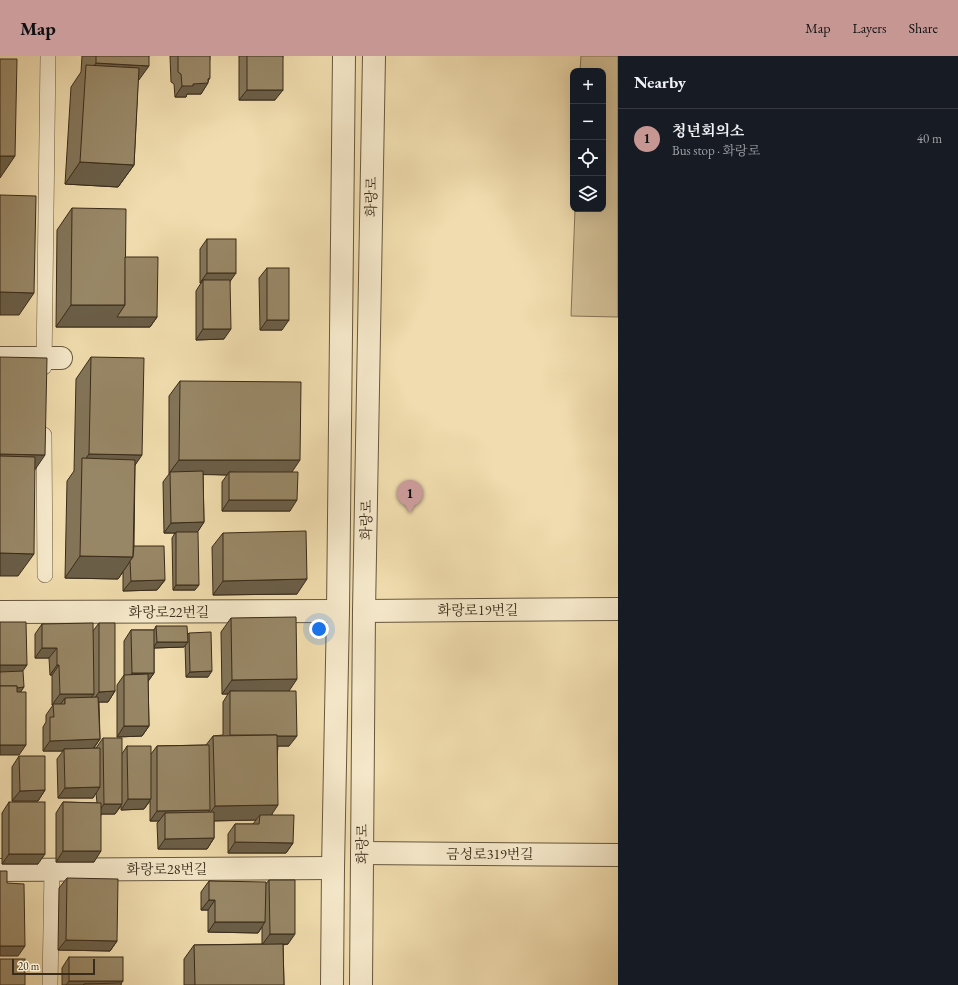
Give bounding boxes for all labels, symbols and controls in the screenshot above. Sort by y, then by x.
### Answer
text: Map [20,16,56,41]
text: Map [805,19,830,37]
text: Layers [852,19,887,37]
text: Share [909,19,938,37]
map controls [570,68,606,212]
button: + [570,68,606,104]
text: Nearby [634,71,686,93]
button: − [570,104,606,140]
text: 청년회의소 [672,121,744,140]
text: 1 [644,130,650,147]
text: 40 m [917,130,942,147]
button: locate [570,140,606,176]
text: Bus stop · 화랑로 [672,142,760,159]
street label: 화랑로 [362,176,380,217]
button: layers [570,176,606,212]
pin: 1 [397,480,423,513]
street label: 화랑로 [357,499,375,540]
street label: 화랑로19번길 [437,601,519,619]
street label: 화랑로22번길 [128,603,210,621]
your location [309,619,329,639]
street label: 화랑로 [353,823,371,864]
street label: 금성로319번길 [446,845,534,863]
street label: 화랑로28번길 [126,860,208,878]
scale bar [12,957,95,976]
text: 20 m [18,959,39,973]

